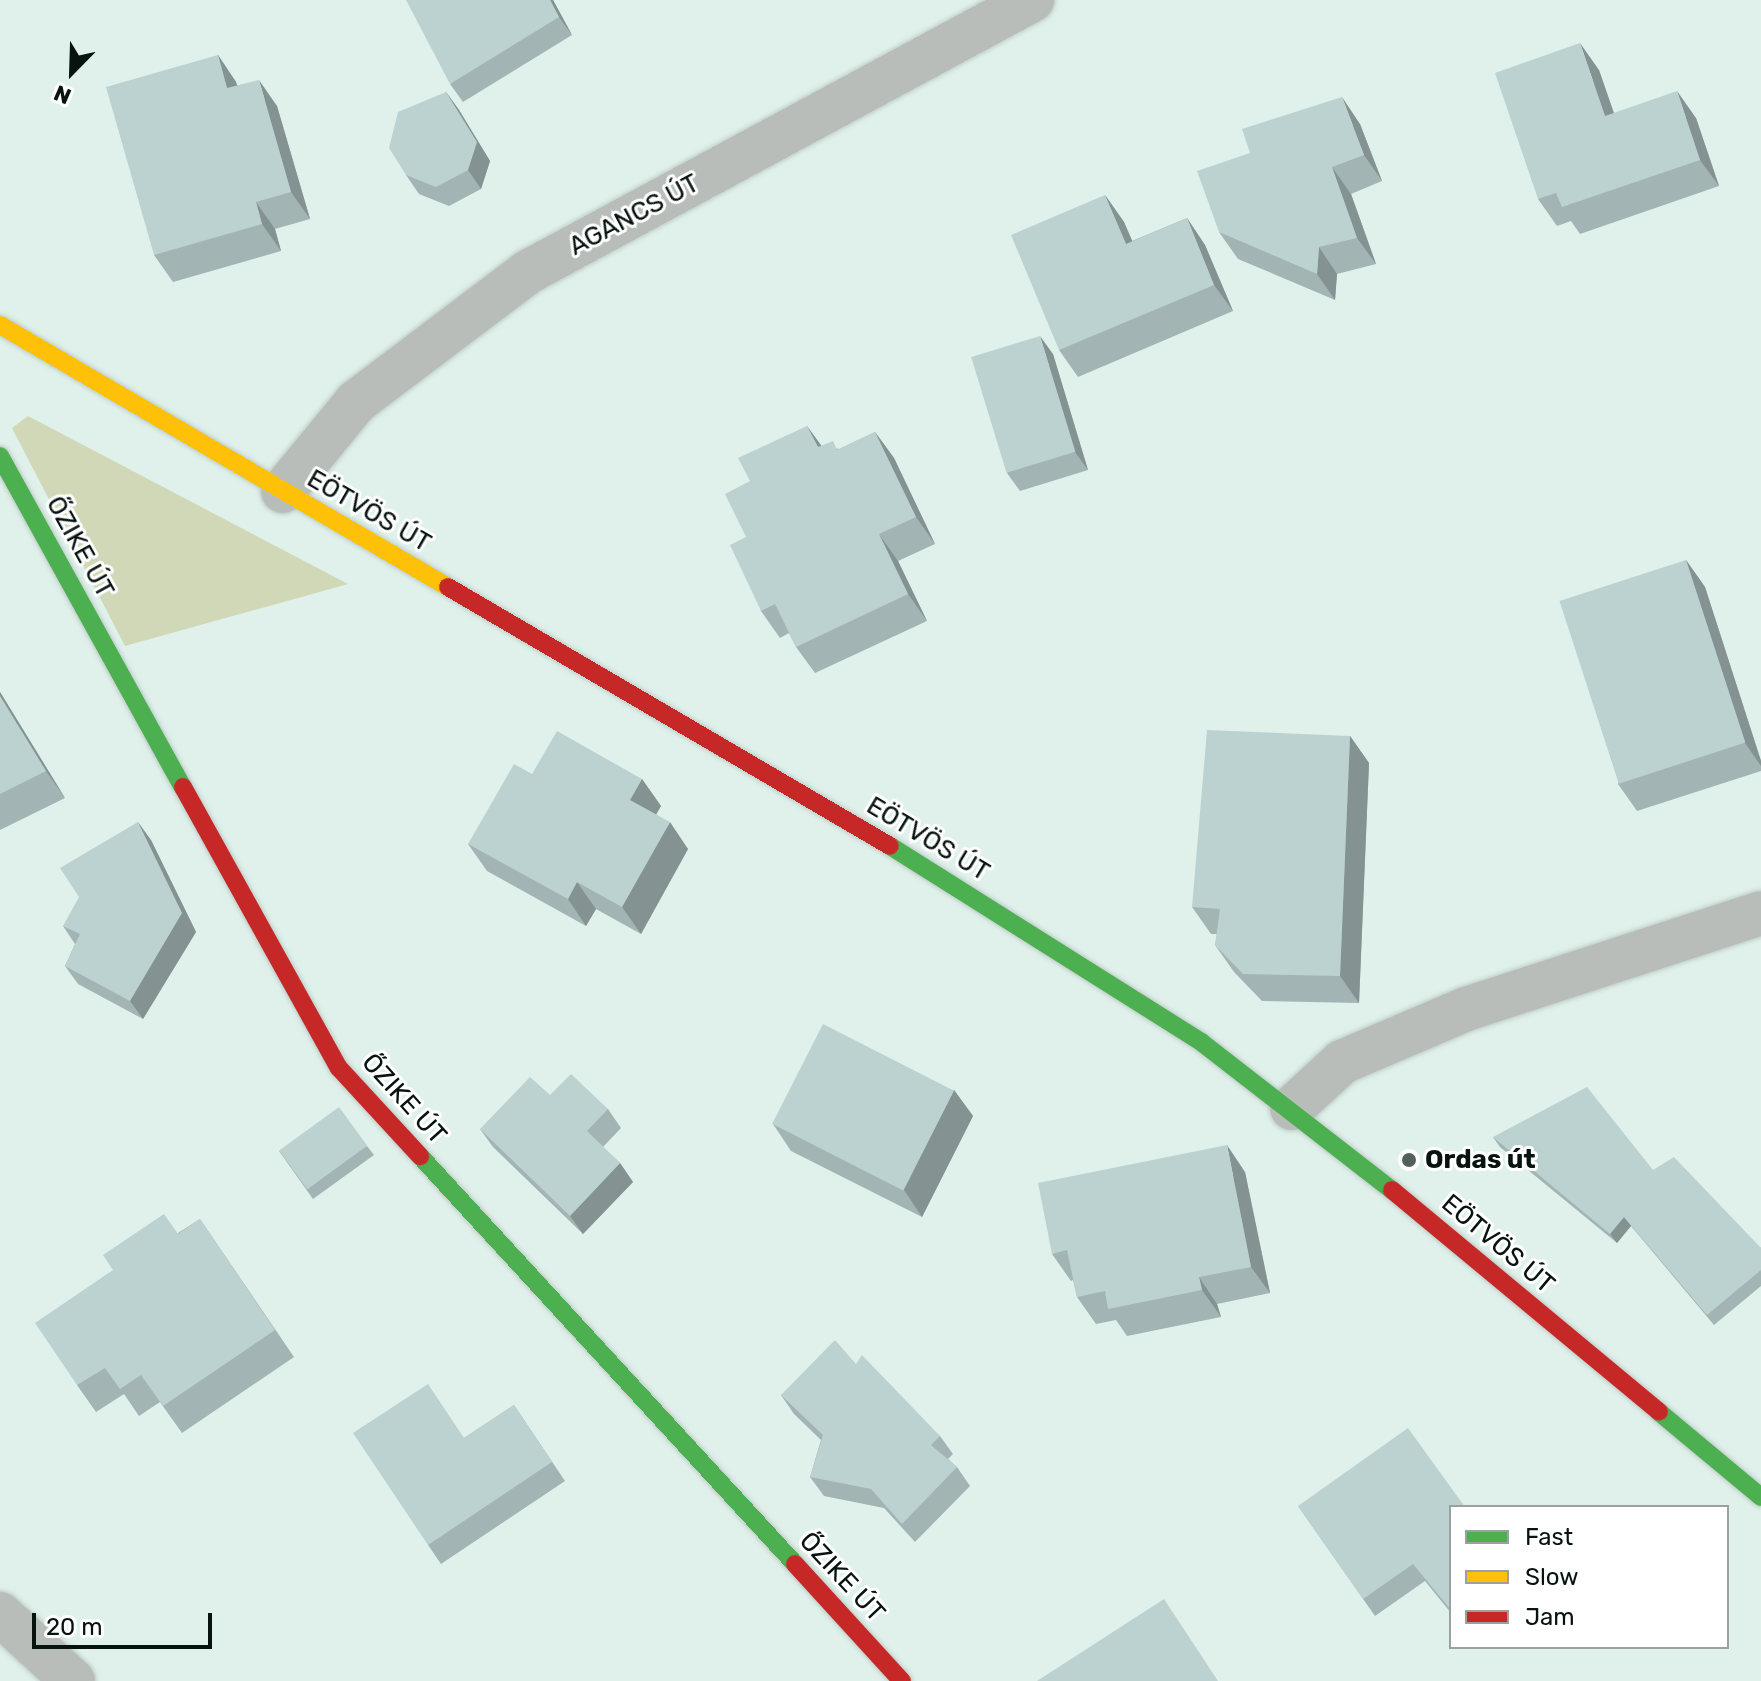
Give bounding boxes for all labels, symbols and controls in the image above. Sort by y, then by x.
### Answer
north arrow [32,32,112,112]
text: N [50,79,75,110]
street label: AGANCS ÚT [564,168,704,262]
street label: EÖTVÖS ÚT [302,463,436,559]
street label: ŐZIKE ÚT [39,491,121,603]
street label: EÖTVÖS ÚT [861,790,995,888]
street label: ŐZIKE ÚT [355,1047,453,1151]
place label: Ordas út [1425,1144,1536,1176]
marker: Ordas út [1400,1151,1418,1169]
street label: EÖTVÖS ÚT [1435,1188,1561,1300]
legend [1449,1505,1729,1649]
text: Fast [1525,1523,1573,1551]
street label: ŐZIKE ÚT [793,1526,891,1628]
text: Slow [1525,1563,1578,1591]
scale bar [36,1597,216,1647]
text: Jam [1525,1603,1575,1631]
text: 20 m [46,1613,103,1641]

